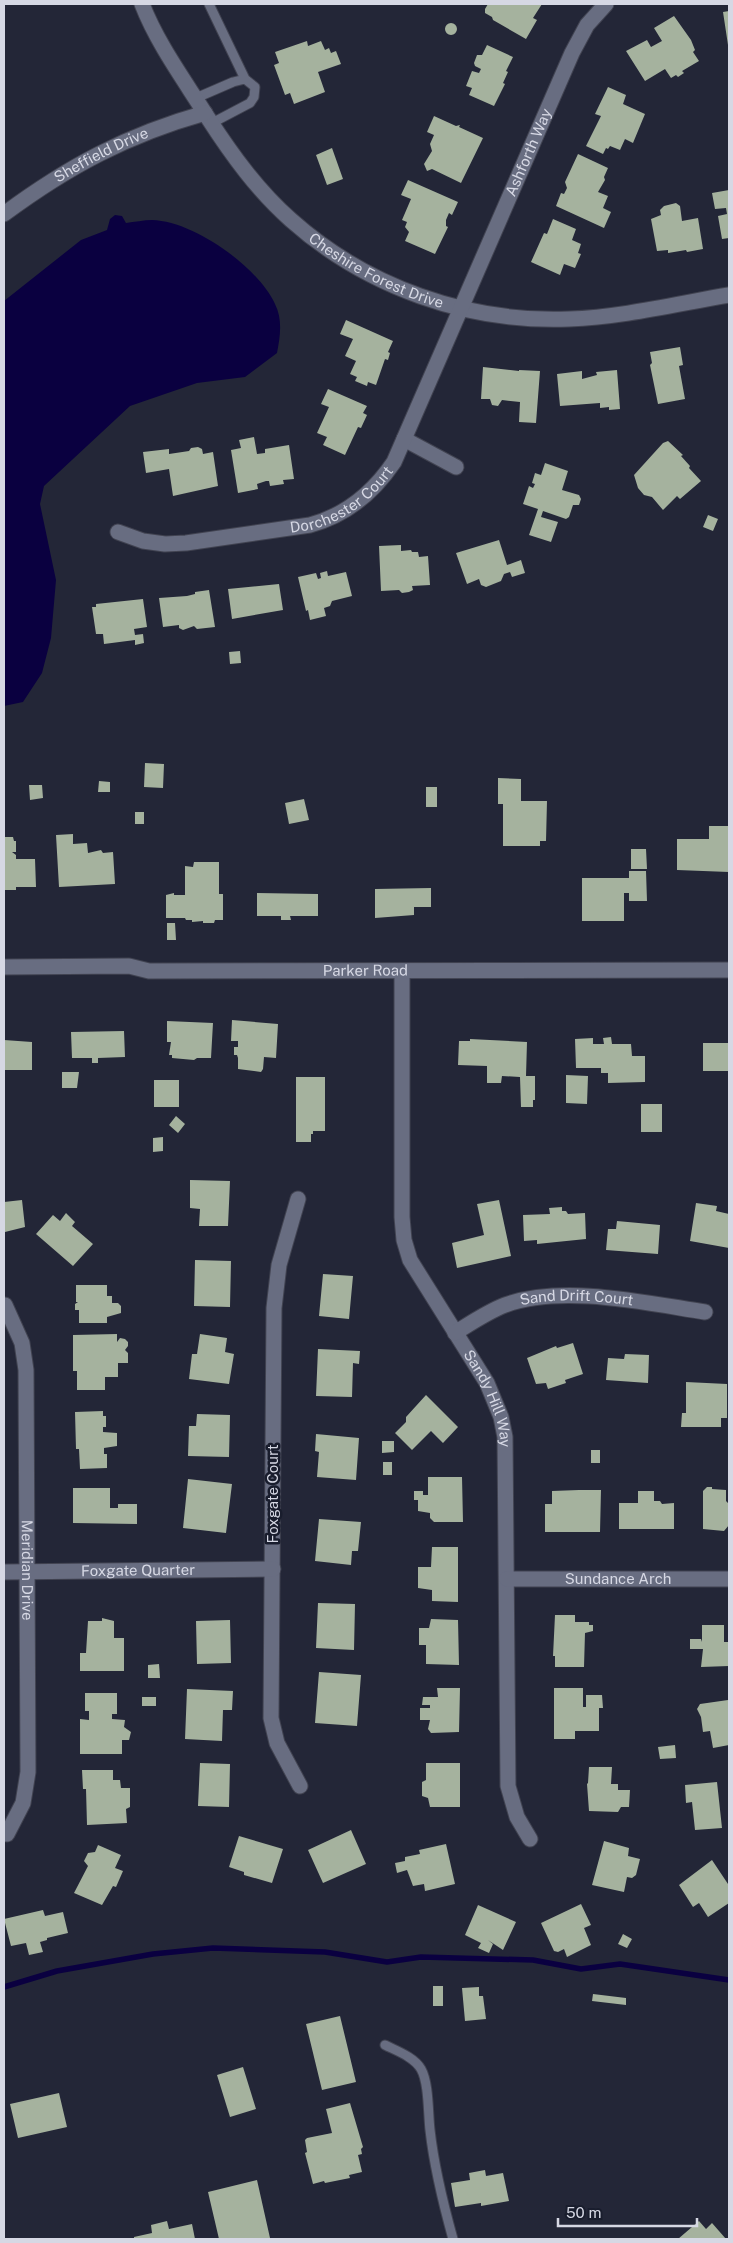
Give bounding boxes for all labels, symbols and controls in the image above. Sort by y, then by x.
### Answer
street label: Ashforth Way [502,106,555,199]
street label: Sheffield Drive [51,124,150,186]
street label: Cheshire Forest Drive [306,229,446,311]
street label: Dorchester Court [289,463,396,536]
street label: Parker Road [323,962,408,979]
street label: Sand Drift Court [518,1286,635,1309]
street label: Sandy Hill Way [460,1346,514,1447]
street label: Foxgate Court [264,1444,281,1544]
street label: Meridian Drive [19,1520,36,1620]
street label: Foxgate Quarter [81,1561,195,1579]
street label: Sundance Arch [565,1570,671,1587]
scale bar [558,2196,697,2228]
text: 50 m [566,2204,601,2221]

